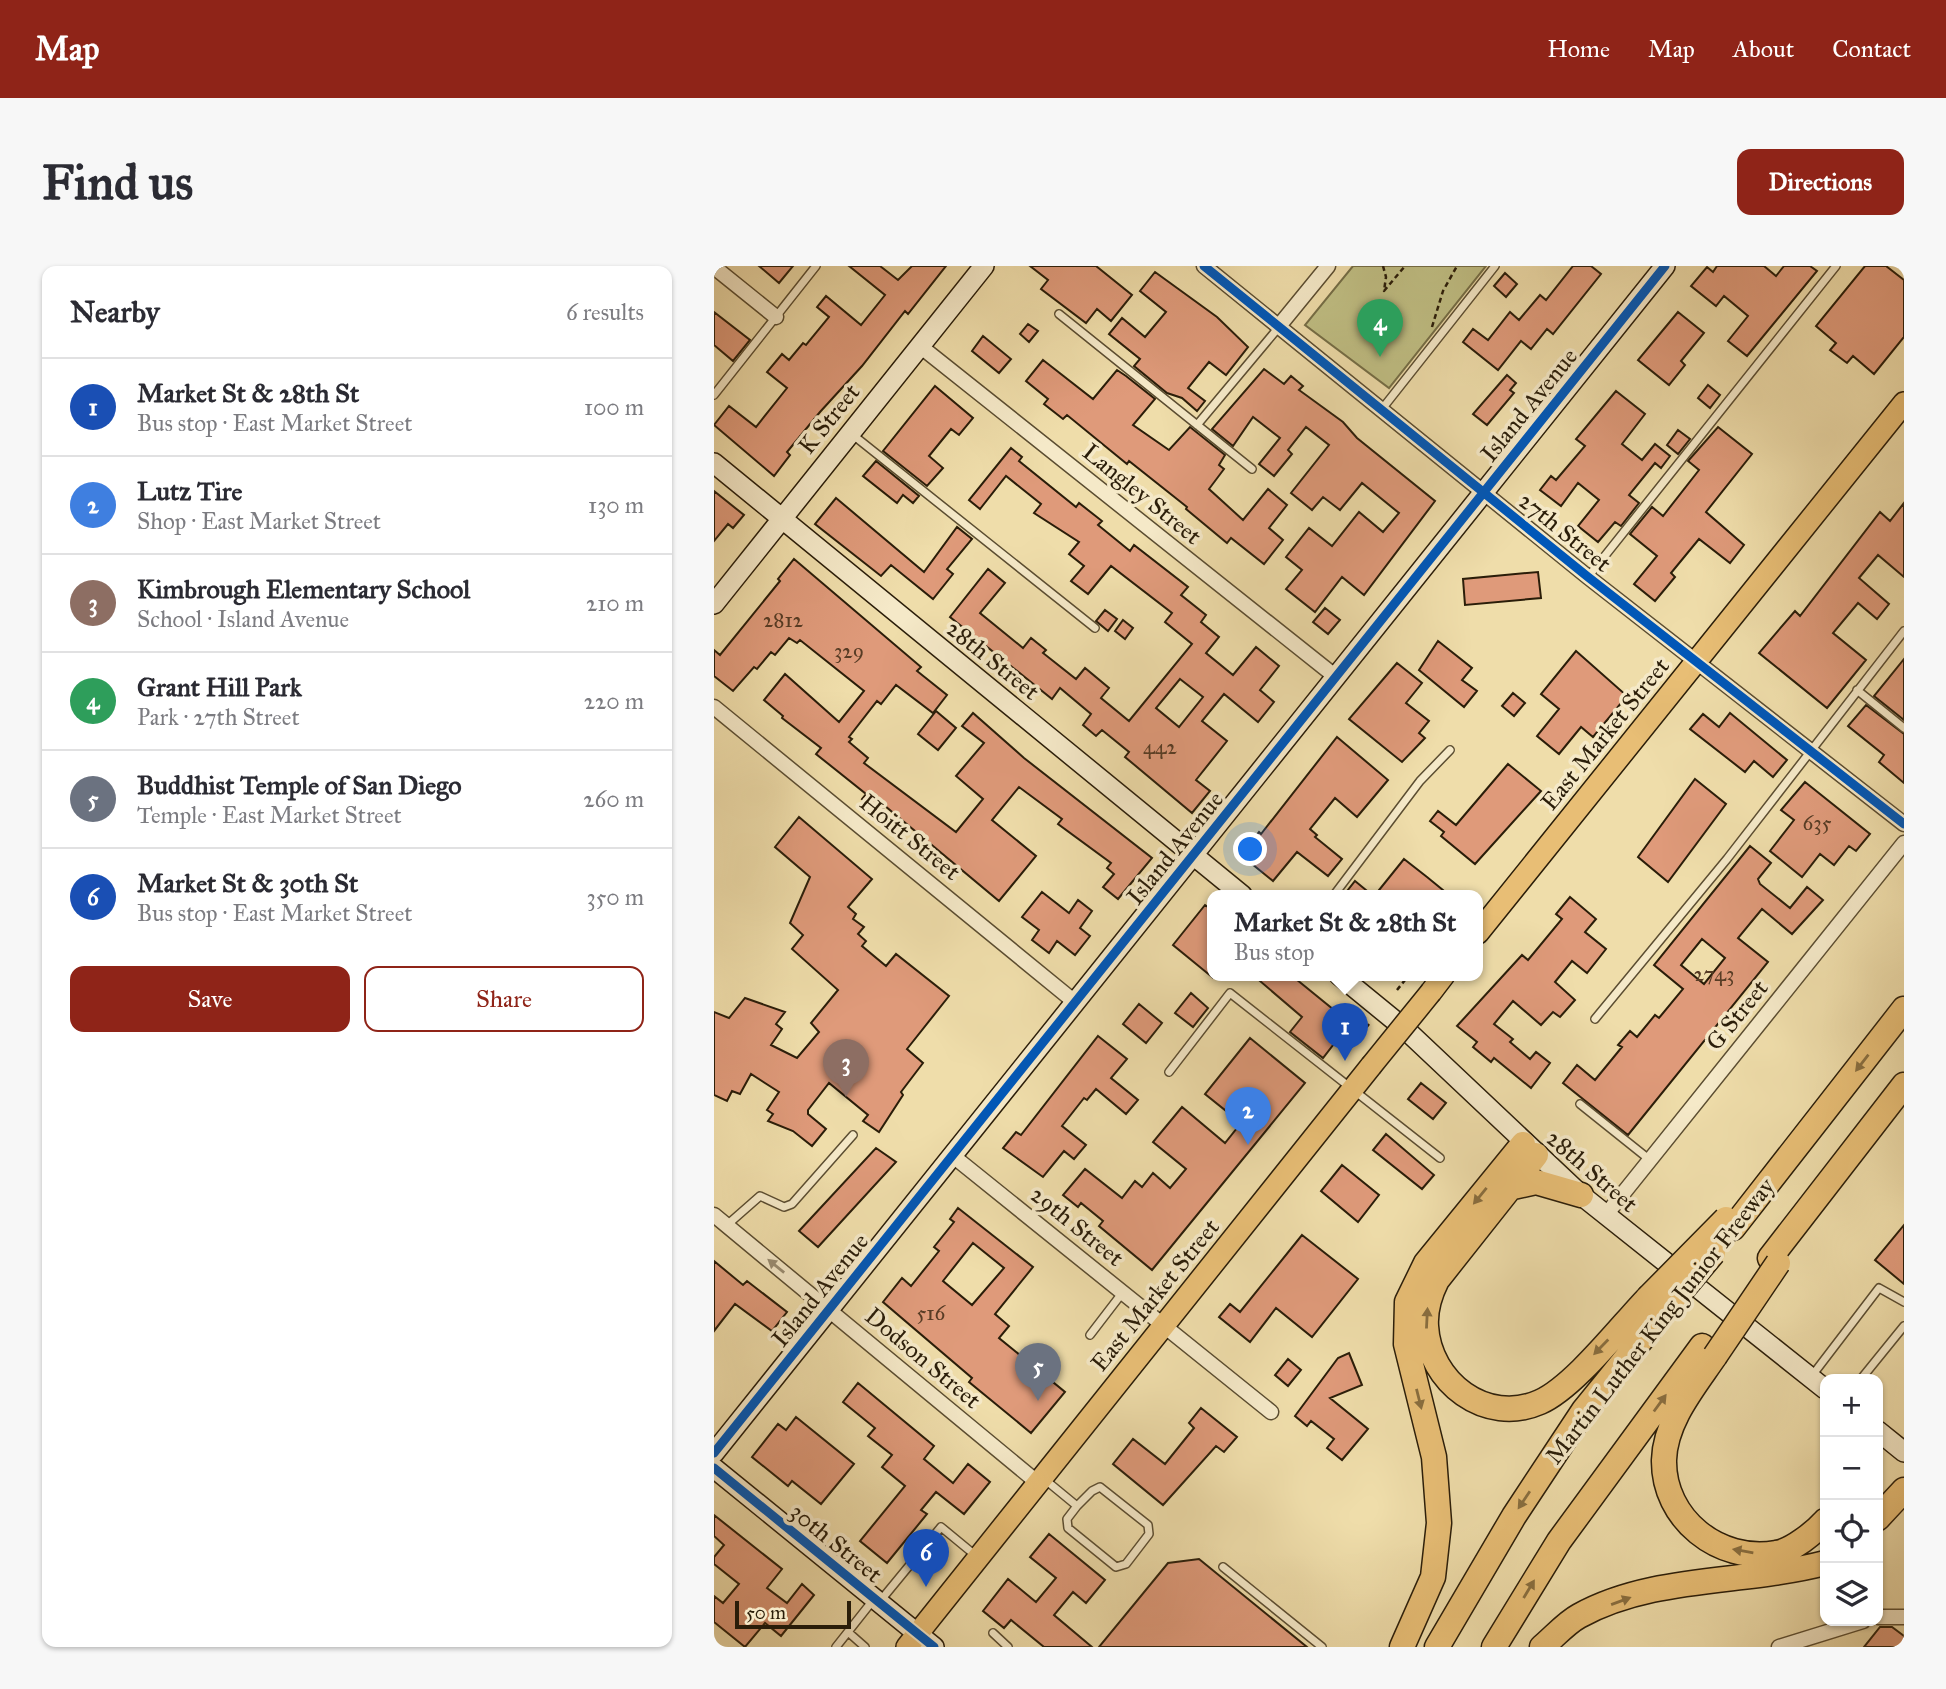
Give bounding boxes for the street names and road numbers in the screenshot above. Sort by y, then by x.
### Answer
street label: Island Avenue [1474,342,1584,468]
street label: K Street [792,377,867,460]
street label: Langley Street [1076,437,1208,551]
street label: 27th Street [1513,486,1618,579]
street label: 28th Street [940,613,1046,707]
street label: East Market Street [1534,651,1676,816]
street label: Island Avenue [1120,785,1230,911]
street label: Hoitt Street [854,787,967,887]
street label: G Street [1699,973,1775,1056]
street label: 28th Street [1540,1123,1644,1219]
street label: Martin Luther King Junior Freeway [1539,1171,1782,1470]
street label: 29th Street [1024,1179,1130,1273]
street label: East Market Street [1084,1212,1226,1377]
street label: Island Avenue [765,1227,875,1353]
street label: Dodson Street [859,1301,987,1415]
street label: 30th Street [784,1497,889,1590]

